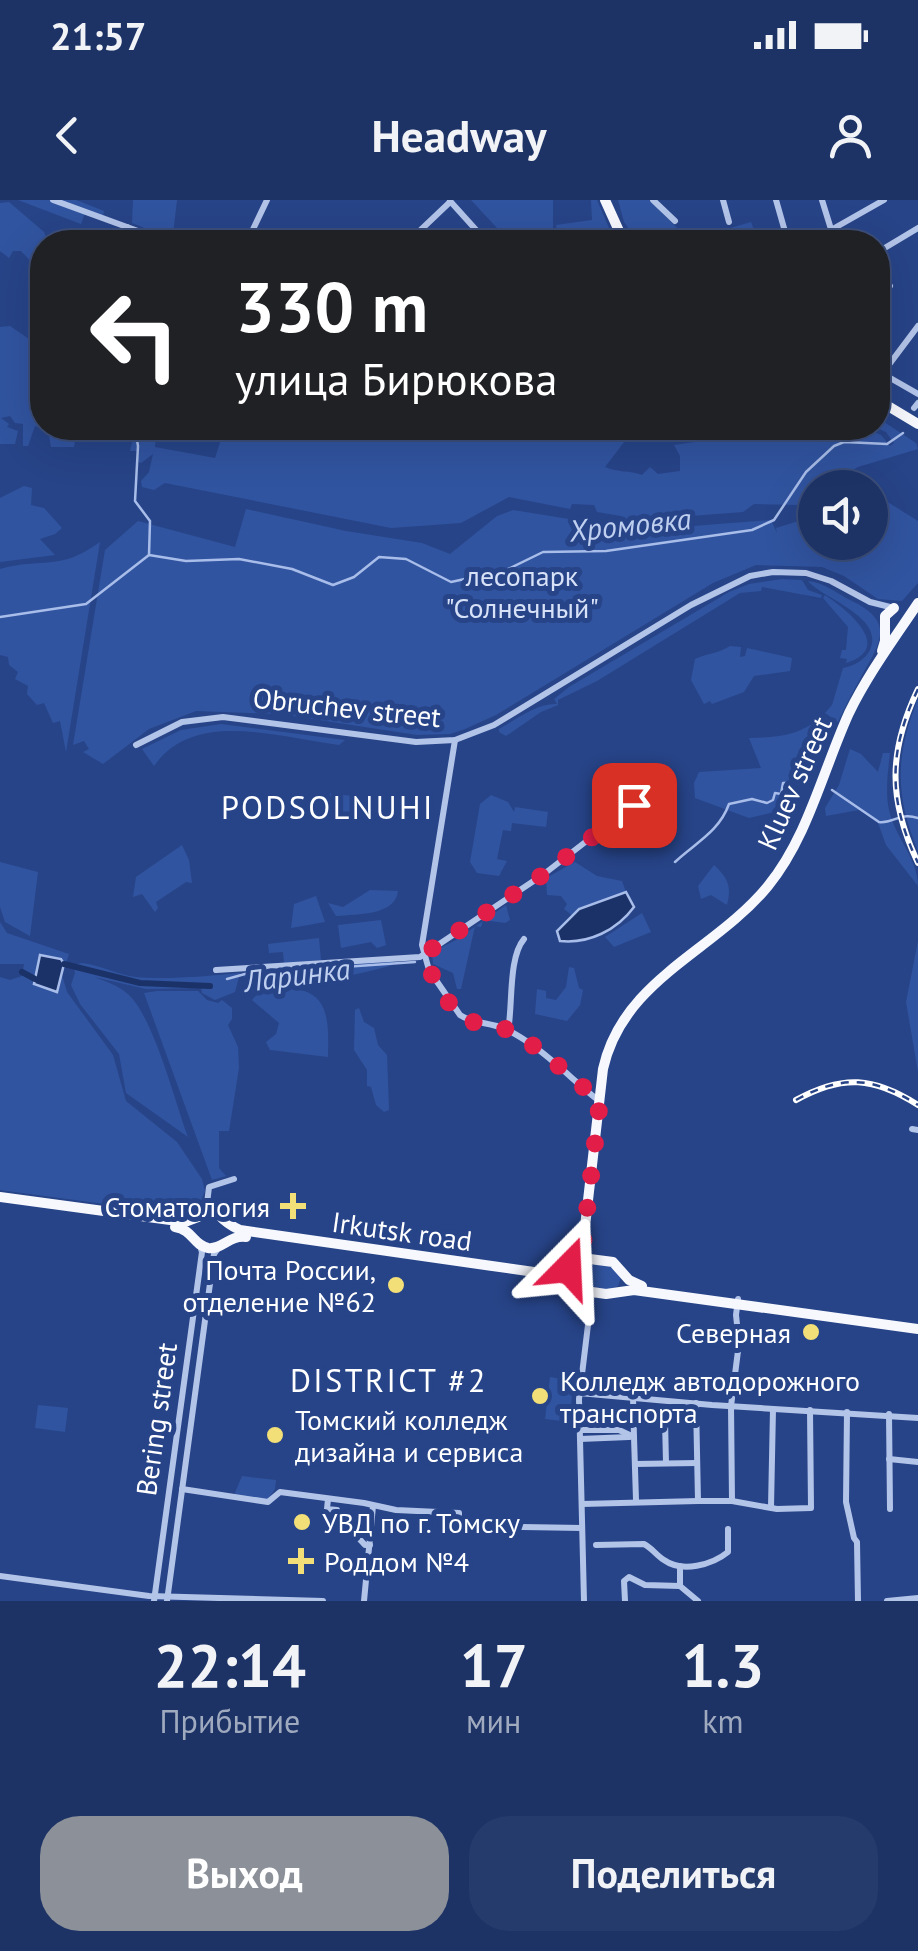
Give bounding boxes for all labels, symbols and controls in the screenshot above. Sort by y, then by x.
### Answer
text: 21:57 [50,11,146,60]
text: Headway [371,106,547,164]
icon: back [40,108,95,163]
icon: person [823,108,878,163]
text: 330 m [235,261,428,351]
icon: left [70,270,200,400]
text: улица Бирюкова [235,349,557,407]
map controls [798,470,888,560]
button: sound [798,470,888,560]
water label: Хромовка [566,498,693,550]
park label: лесопарк "Солнечный" [445,557,599,626]
street label: Obruchev street [251,679,443,735]
street label: Kluev street [748,710,840,856]
pin [592,763,677,848]
icon: arrive [607,778,662,833]
district label: PODSOLNUHI [221,786,435,828]
water label: Ларинка [240,948,353,1000]
place label: Стоматология [105,1188,270,1225]
marker: Стоматология [280,1193,306,1219]
street label: Irkutsk road [330,1203,474,1259]
position arrow [516,1216,620,1320]
place label: Почта России, отделение №62 [183,1251,376,1320]
marker: Почта России, отделение №62 [385,1274,407,1296]
place label: Северная [676,1314,791,1351]
marker: Северная [800,1321,822,1343]
street label: Bering street [127,1340,185,1498]
district label: DISTRICT #2 [290,1359,488,1401]
place label: Колледж автодорожного транспорта [560,1362,860,1431]
marker: Колледж автодорожного транспорта [529,1385,551,1407]
place label: Томский колледж дизайна и сервиса [295,1401,523,1470]
marker: Томский колледж дизайна и сервиса [264,1424,286,1446]
place label: УВД по г. Томску [322,1504,520,1541]
marker: УВД по г. Томску [291,1511,313,1533]
place label: Роддом №4 [324,1543,469,1580]
marker: Роддом №4 [288,1548,314,1574]
text: 22:14 [154,1626,306,1704]
text: 17 [460,1626,528,1704]
text: 1.3 [681,1626,764,1704]
text: Прибытие [160,1700,300,1742]
text: мин [466,1700,521,1742]
text: km [702,1700,744,1742]
button: Выход [40,1816,449,1931]
button: Поделиться [469,1816,878,1931]

